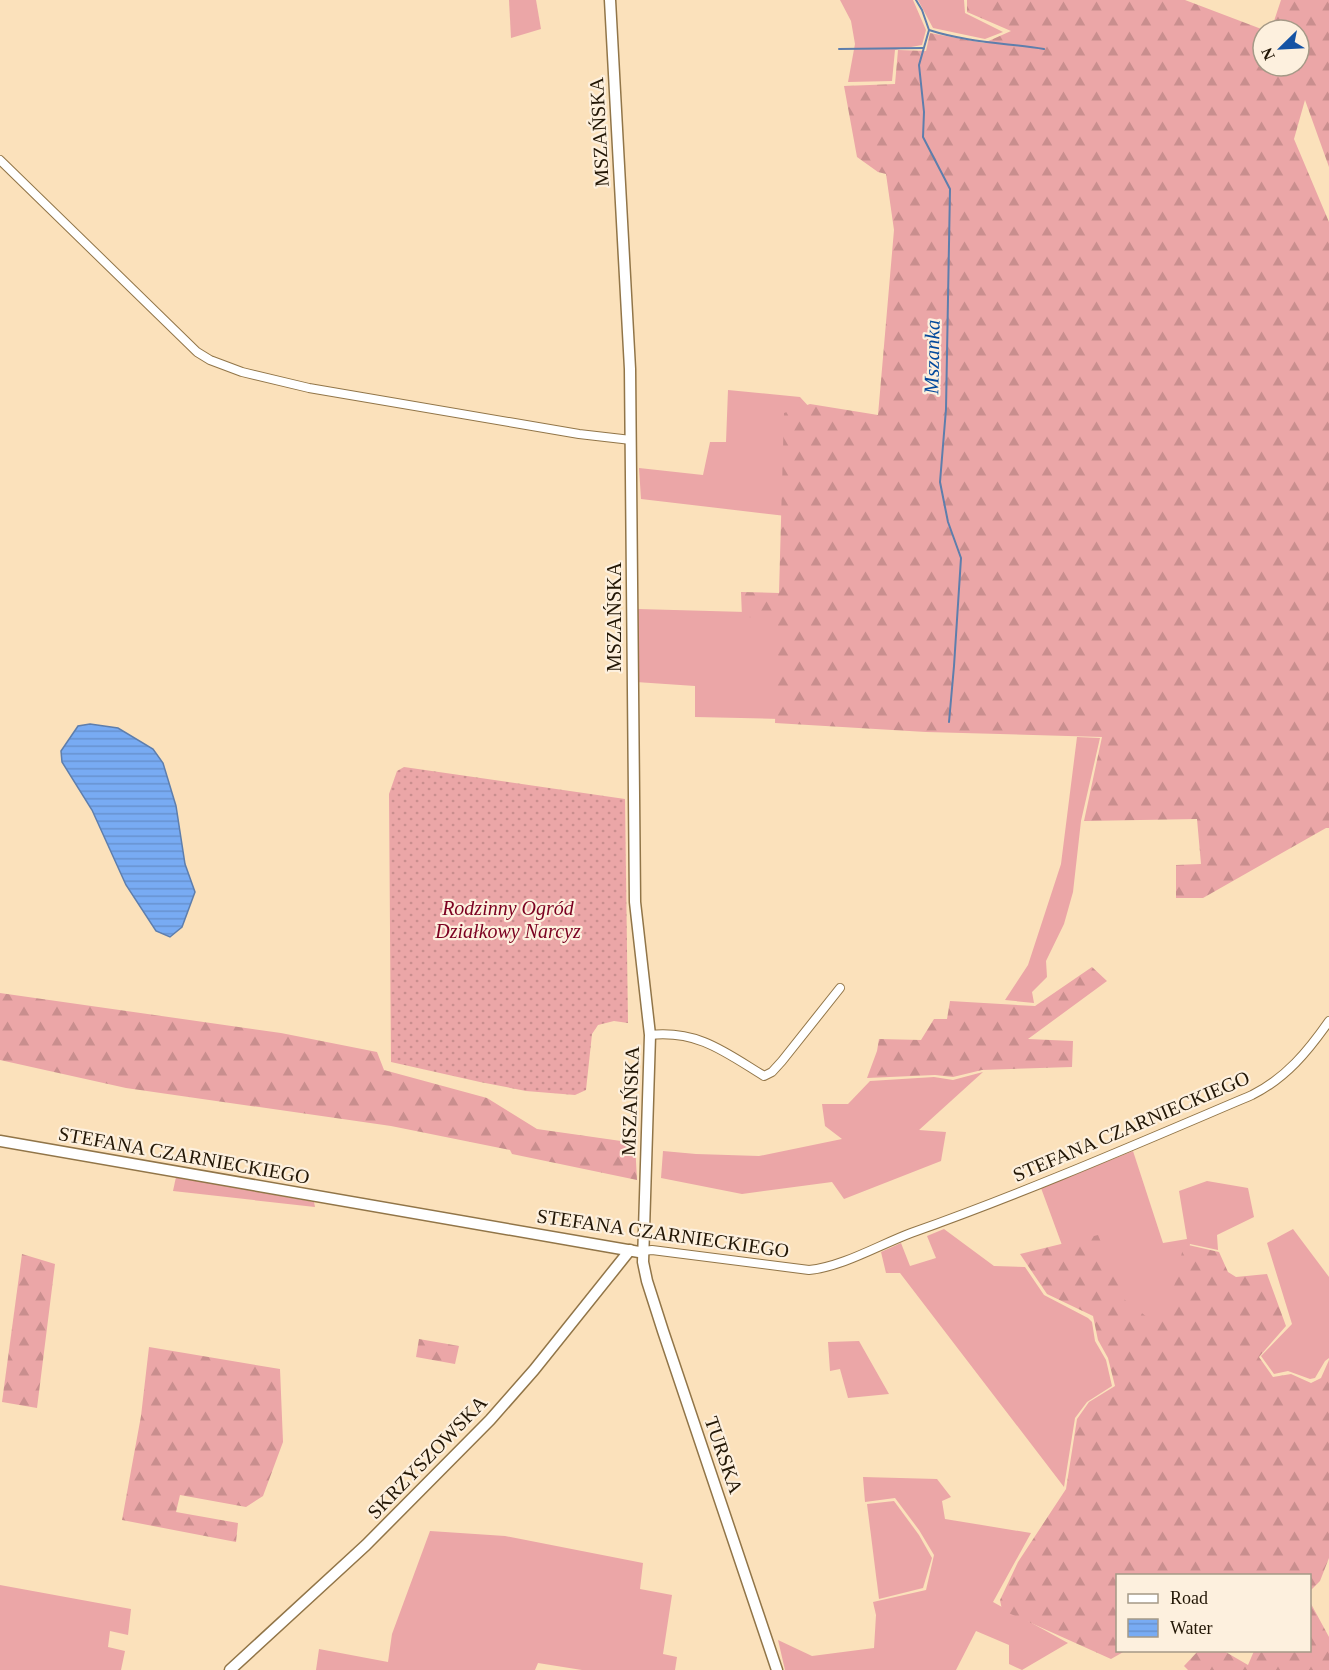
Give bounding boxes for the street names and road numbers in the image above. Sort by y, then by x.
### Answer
street label: MSZAŃSKA [585,76,613,188]
street label: MSZAŃSKA [603,561,625,672]
street label: MSZAŃSKA [617,1045,643,1156]
street label: STEFANA CZARNIECKIEGO [1010,1066,1252,1186]
street label: STEFANA CZARNIECKIEGO [57,1122,311,1188]
street label: STEFANA CZARNIECKIEGO [535,1204,791,1262]
street label: SKRZYSZOWSKA [363,1391,492,1523]
street label: TURSKA [701,1414,748,1497]

